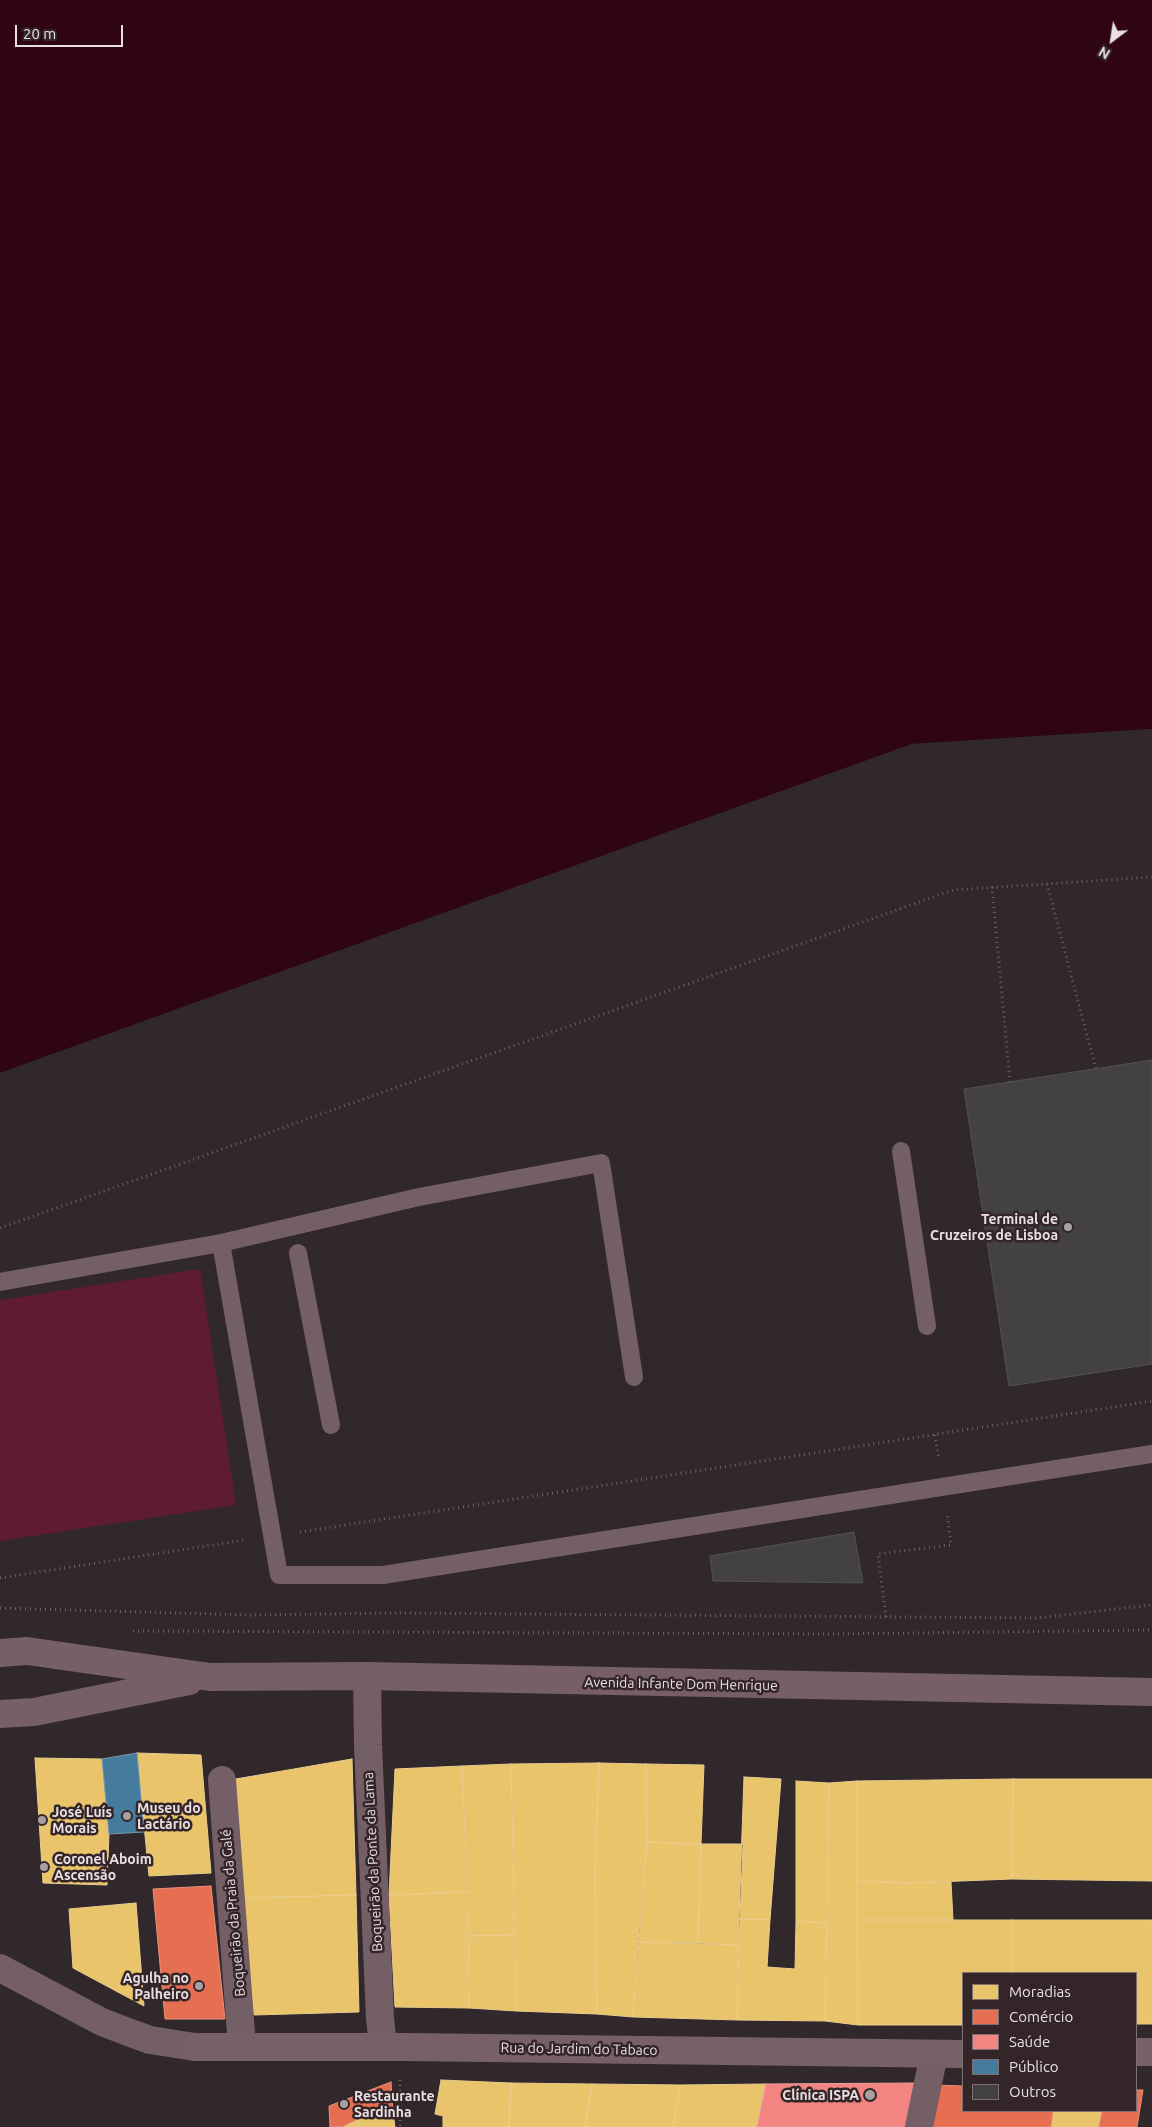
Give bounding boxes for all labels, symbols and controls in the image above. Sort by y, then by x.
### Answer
scale bar [18,15,125,47]
north arrow [1087,15,1137,65]
text: 20 m [23,25,56,42]
text: N [1096,43,1113,62]
place label: Terminal de Cruzeiros de Lisboa [930,1211,1058,1244]
marker: Terminal de Cruzeiros de Lisboa [1062,1221,1074,1233]
street label: Avenida Infante Dom Henrique [584,1674,778,1694]
street label: Boqueirão da Ponte da Lama [360,1772,386,1952]
place label: Museu do Lactário [137,1800,201,1832]
place label: José Luís Morais [52,1804,112,1836]
marker: Museu do Lactário [121,1810,133,1822]
marker: José Luís Morais [36,1814,48,1826]
street label: Boqueirão da Praia da Galé [217,1829,249,1997]
place label: Coronel Aboim Ascensão [54,1851,152,1884]
marker: Coronel Aboim Ascensão [38,1861,50,1873]
place label: Agulha no Palheiro [123,1970,189,2002]
legend [962,1972,1137,2112]
marker: Agulha no Palheiro [193,1980,205,1992]
text: Moradias [1009,1983,1071,2000]
text: Comércio [1009,2008,1073,2025]
text: Saúde [1009,2033,1050,2050]
street label: Rua do Jardim do Tabaco [500,2039,658,2059]
text: Público [1009,2058,1059,2075]
text: Outros [1009,2083,1056,2100]
place label: Clínica ISPA [782,2087,859,2103]
place label: Restaurante Sardinha [354,2088,435,2120]
marker: Clínica ISPA [863,2088,877,2102]
marker: Restaurante Sardinha [338,2098,350,2110]

